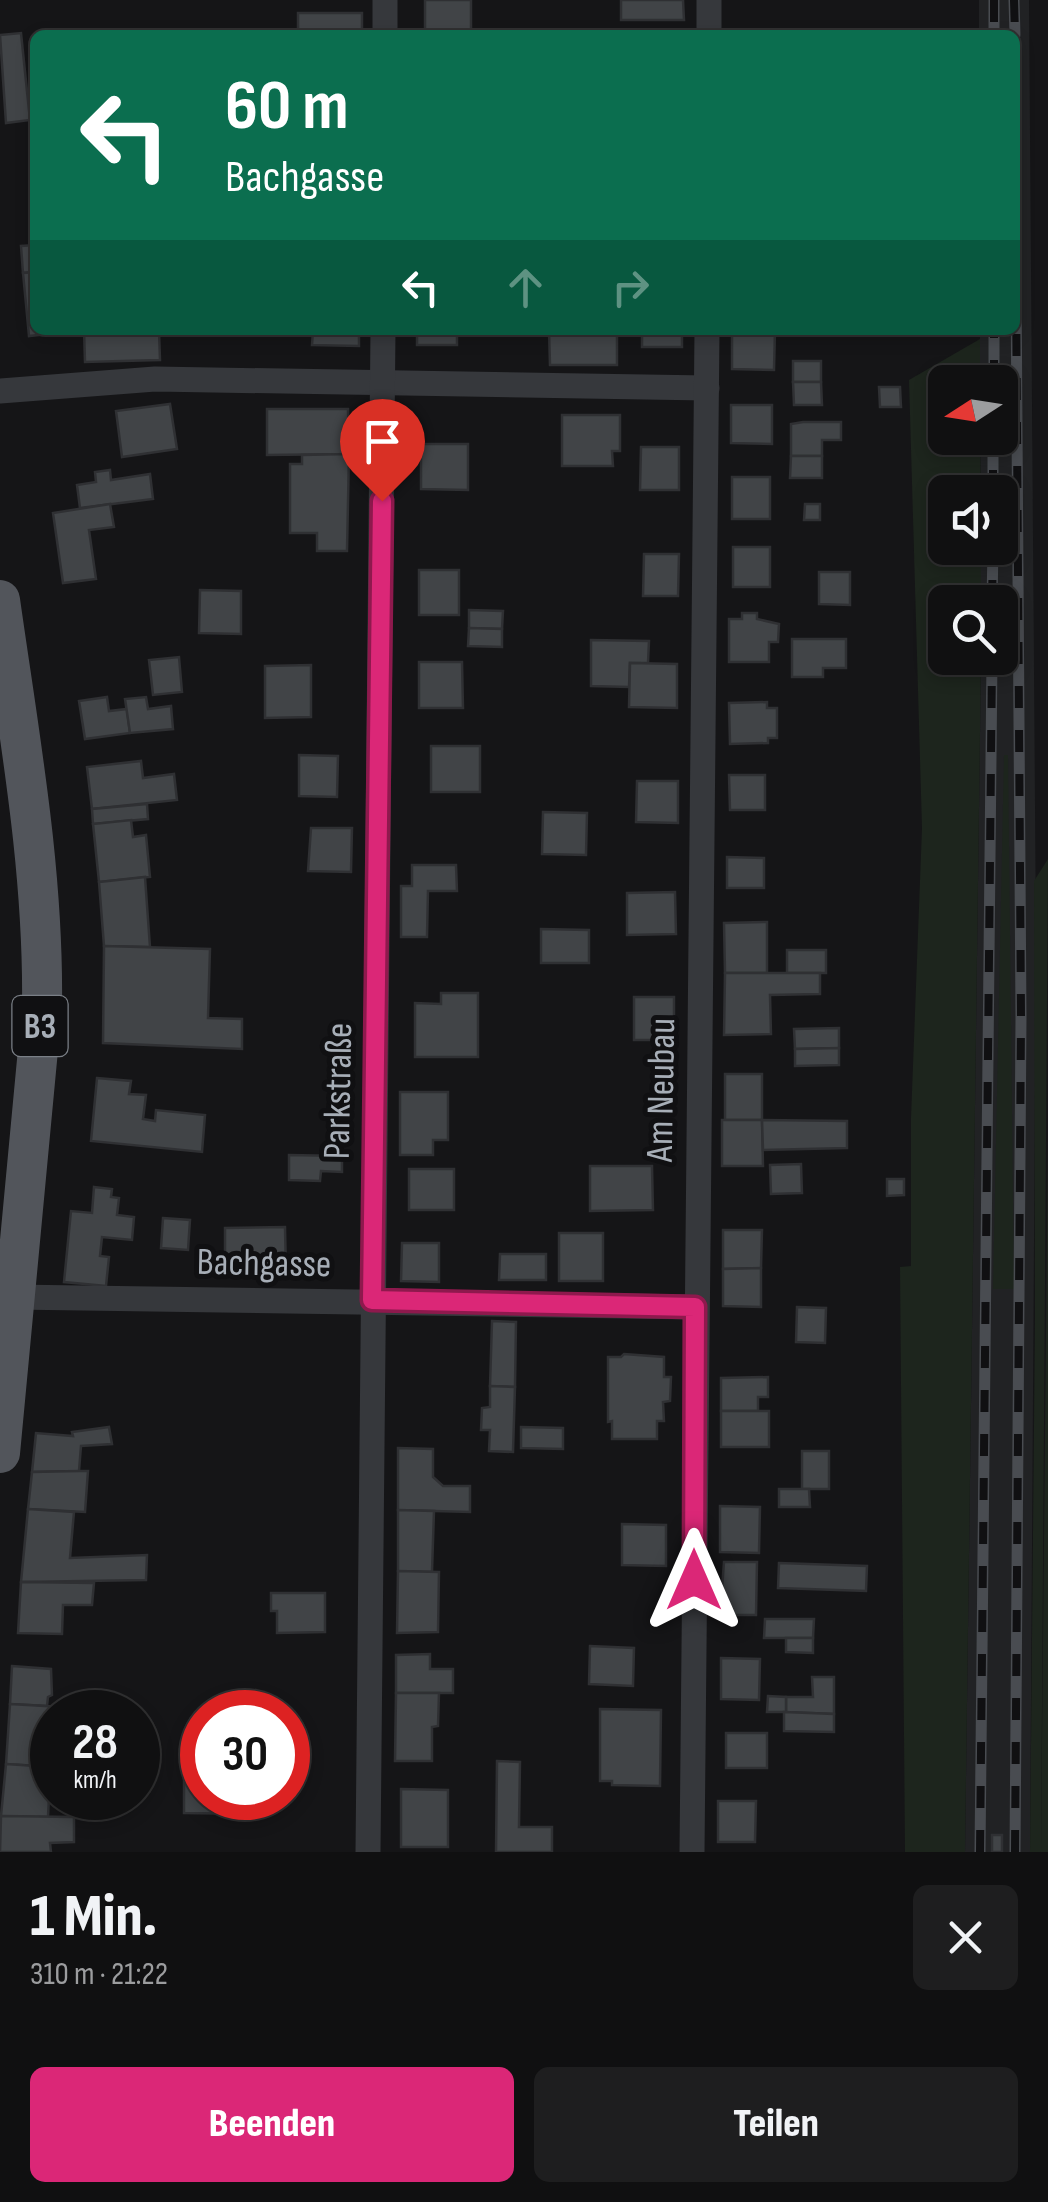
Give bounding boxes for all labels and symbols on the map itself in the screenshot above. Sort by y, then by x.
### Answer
north arrow [928,365,1018,455]
pin [340,399,425,502]
road number: B3 [12,996,68,1056]
street label: Am Neubau [638,1018,685,1164]
street label: Parkstraße [315,1022,362,1160]
street label: Bachgasse [196,1240,332,1287]
position arrow [642,1528,746,1632]
speed limit sign: 30 [180,1690,310,1820]

